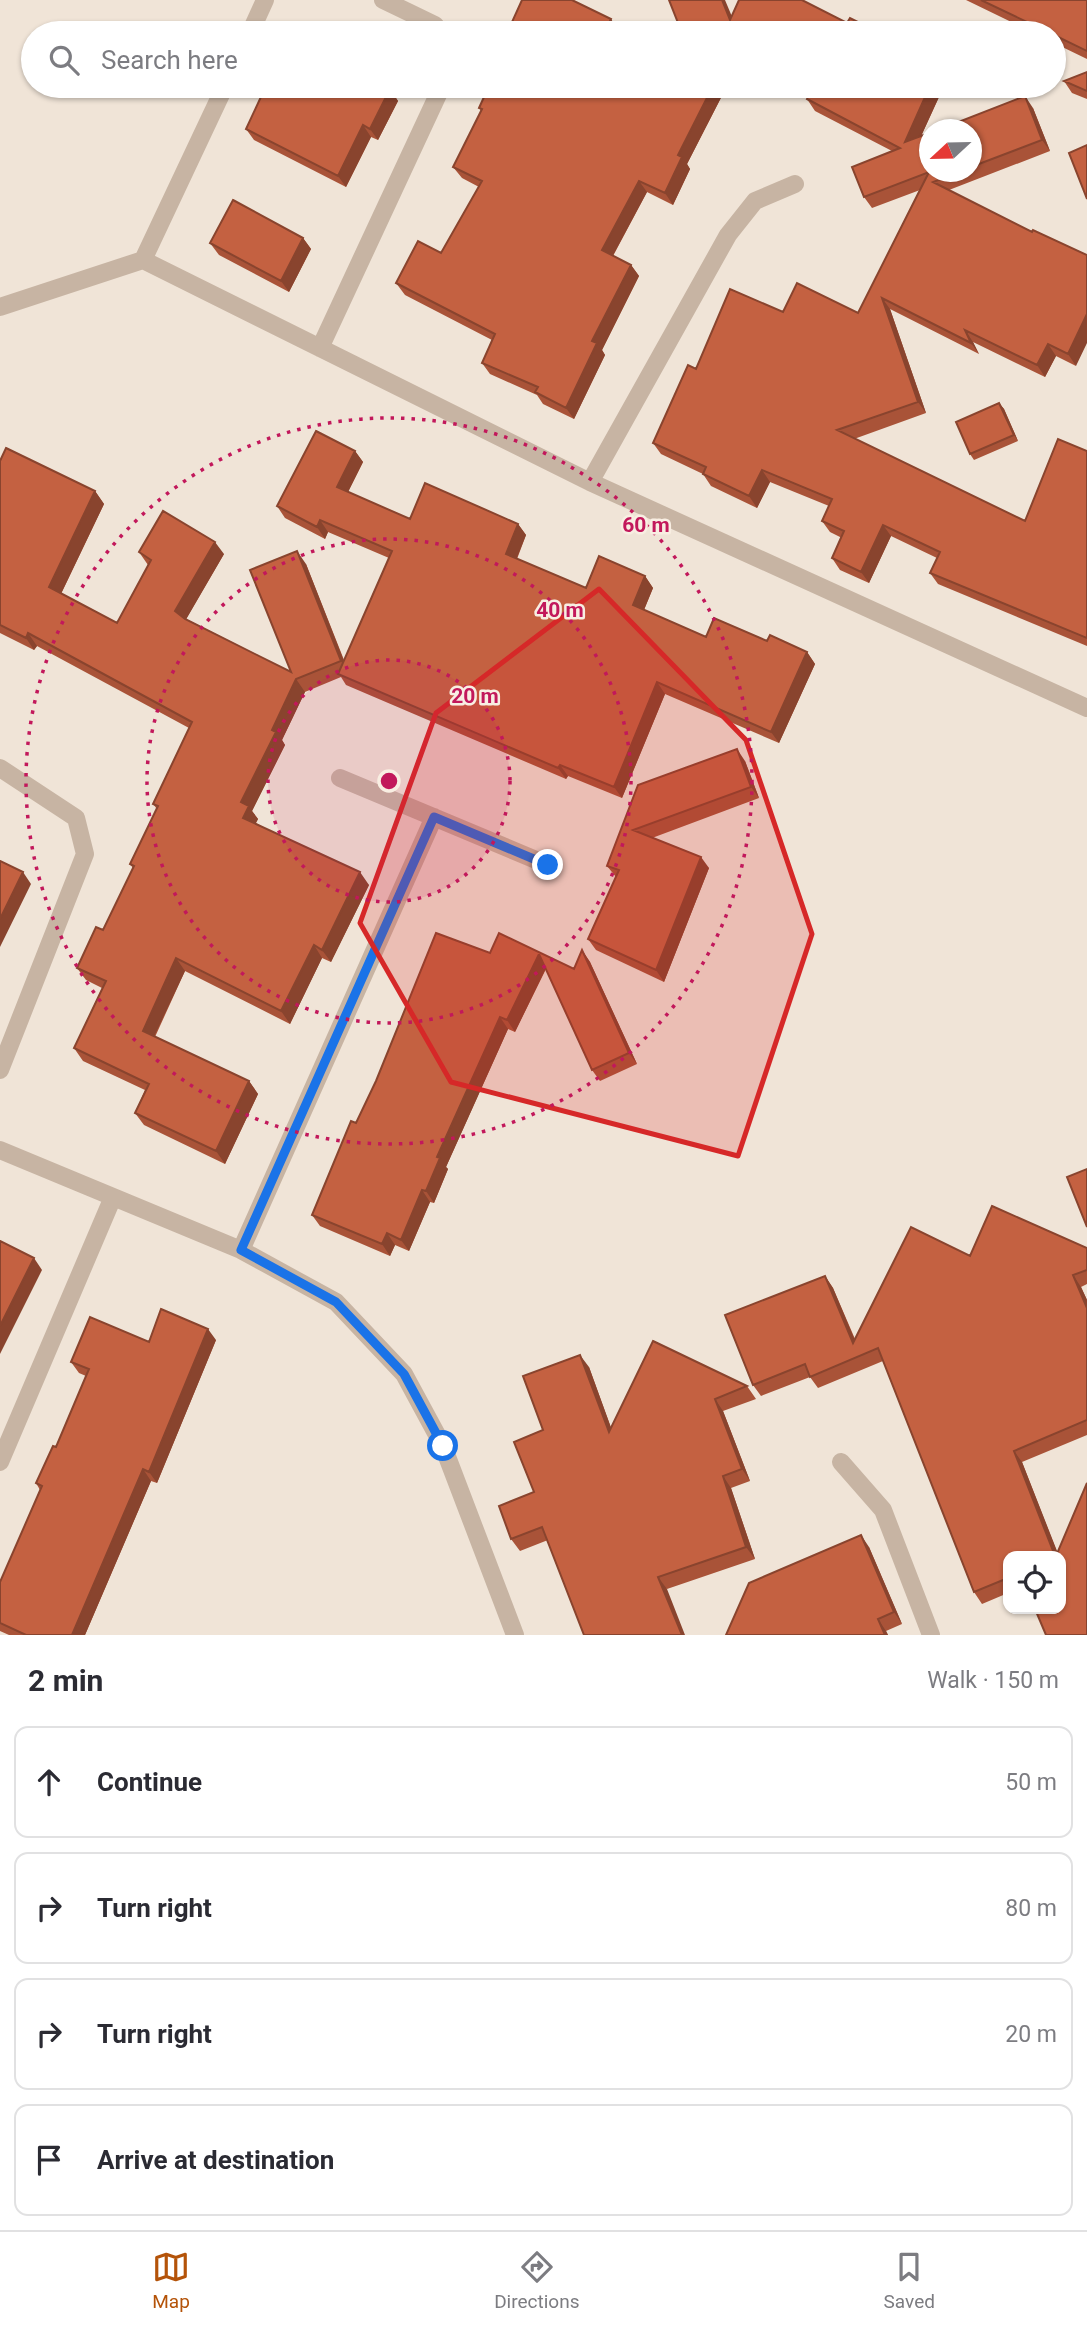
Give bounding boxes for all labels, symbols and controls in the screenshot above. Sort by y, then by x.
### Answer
search box [21,21,1066,98]
icon: search [45,41,83,79]
text: Search here [101,45,238,75]
north arrow [919,119,982,182]
text: 60 m [622,513,670,537]
text: 40 m [536,598,584,622]
text: 20 m [451,684,499,708]
centre of rings [377,769,401,793]
route end [532,849,563,880]
route start [427,1430,458,1461]
map controls [1003,1551,1066,1614]
button: locate [1003,1551,1066,1614]
text: 2 min [28,1663,103,1698]
text: Walk · 150 m [927,1667,1059,1694]
icon: ahead [30,1763,68,1801]
text: Continue [97,1767,202,1797]
text: 50 m [1005,1769,1057,1796]
icon: right [30,1889,68,1927]
text: Turn right [97,1893,212,1923]
text: 80 m [1005,1895,1057,1922]
icon: right [30,2015,68,2053]
text: Turn right [97,2019,212,2049]
text: 20 m [1005,2021,1057,2048]
icon: arrive [30,2141,68,2179]
text: Arrive at destination [97,2145,334,2175]
tab: Map [152,2248,190,2313]
tab: Directions [494,2248,579,2313]
tab: Saved [884,2248,935,2313]

